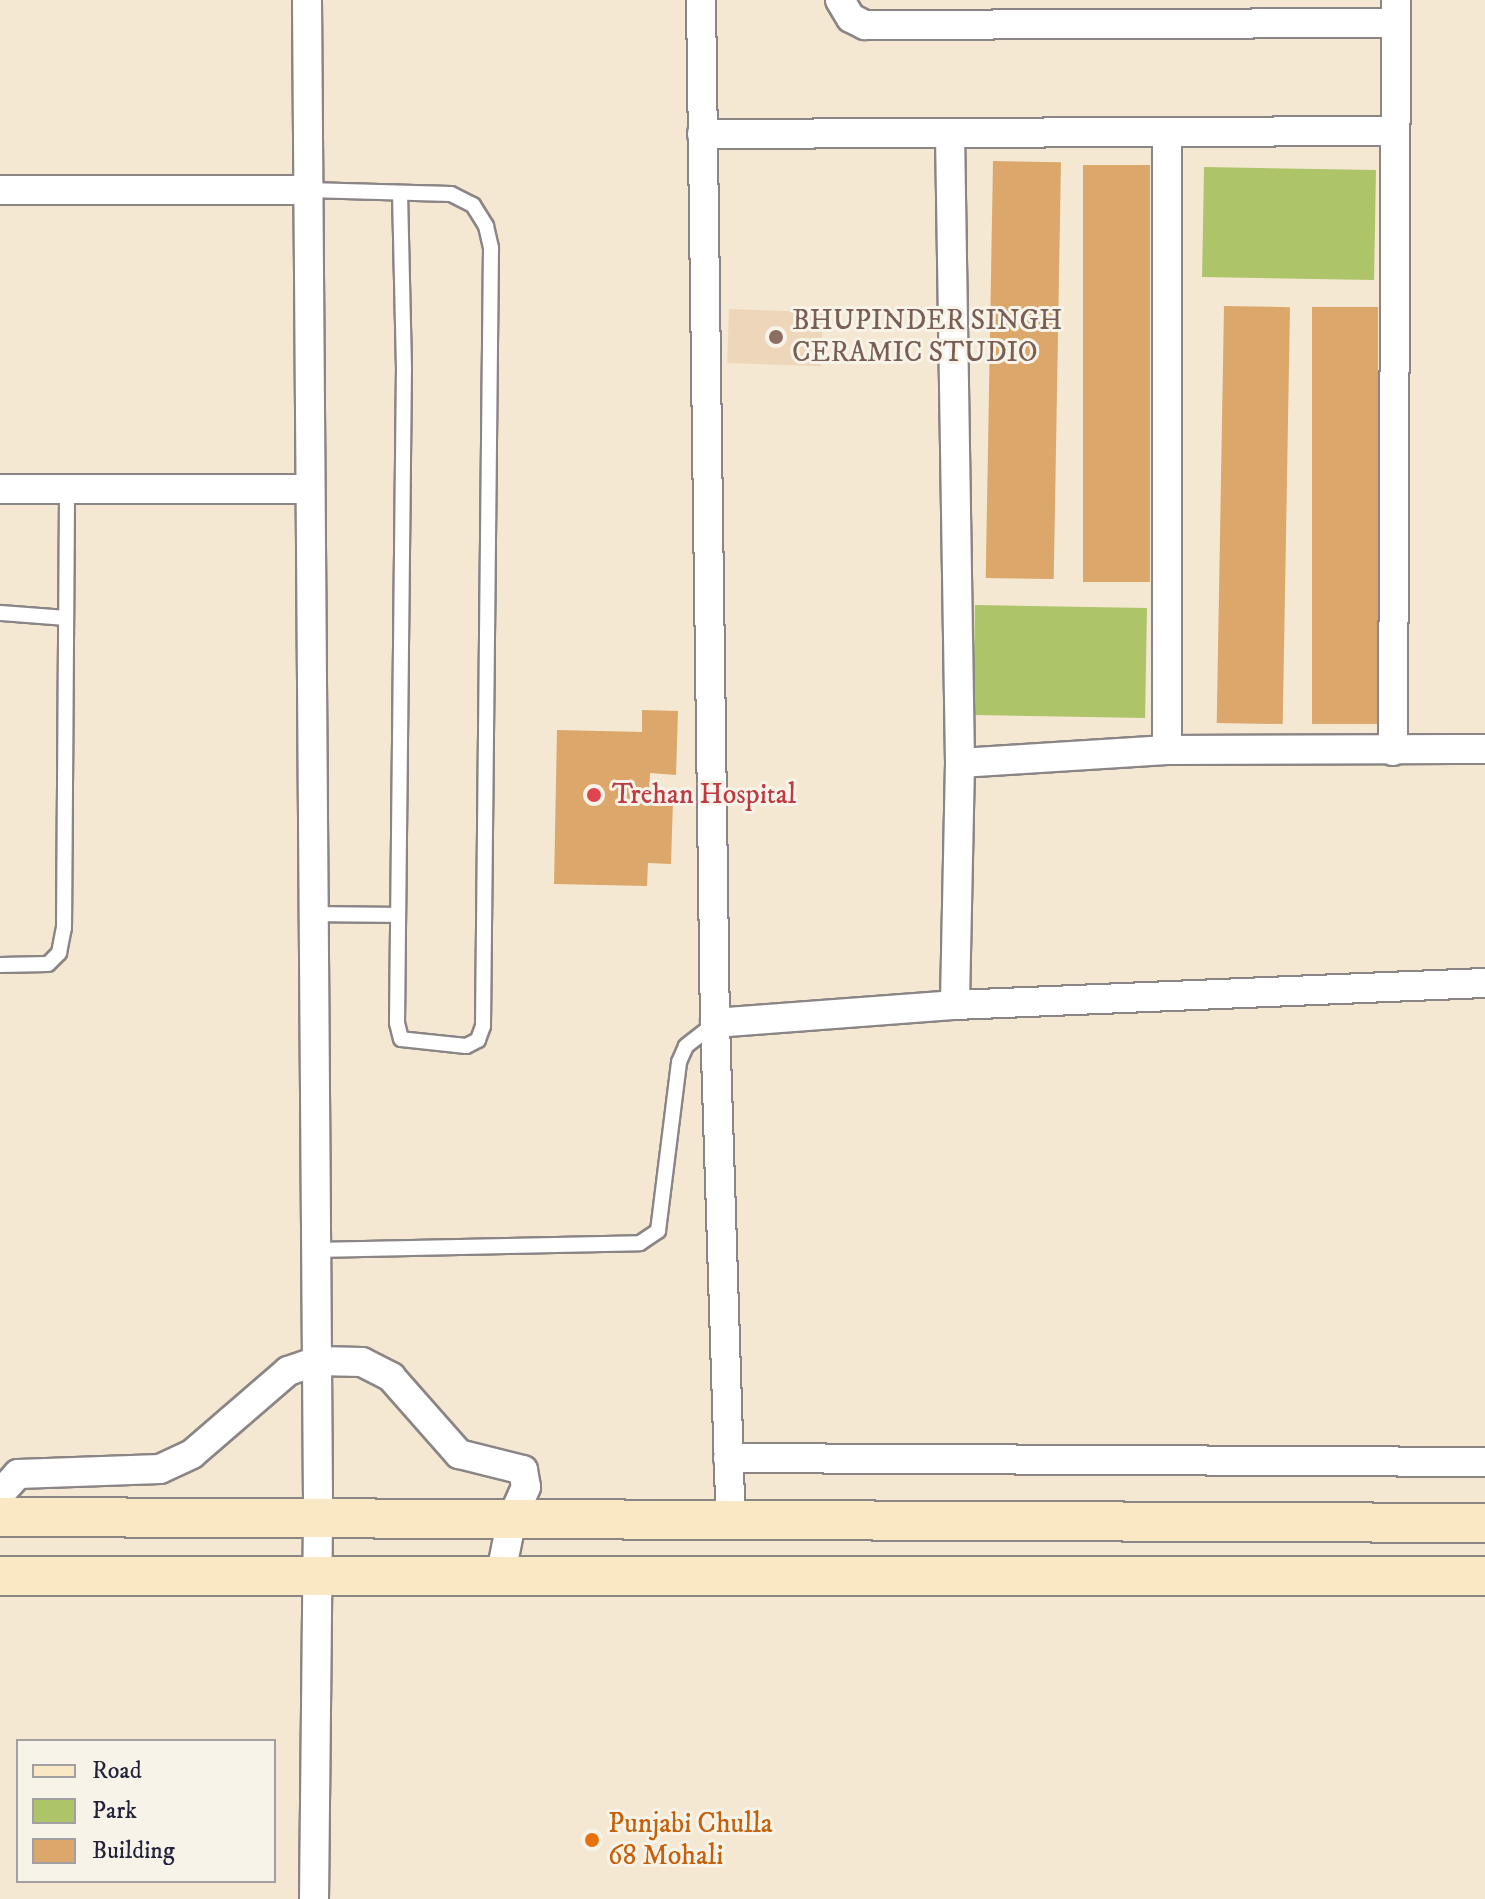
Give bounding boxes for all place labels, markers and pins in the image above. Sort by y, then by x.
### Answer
place label: BHUPINDER SINGH CERAMIC STUDIO [792,304,1062,370]
marker: BHUPINDER SINGH CERAMIC STUDIO [767,328,785,346]
place label: Trehan Hospital [612,778,796,812]
marker: Trehan Hospital [583,784,605,806]
place label: Punjabi Chulla 68 Mohali [608,1807,773,1873]
marker: Punjabi Chulla 68 Mohali [583,1831,601,1849]

